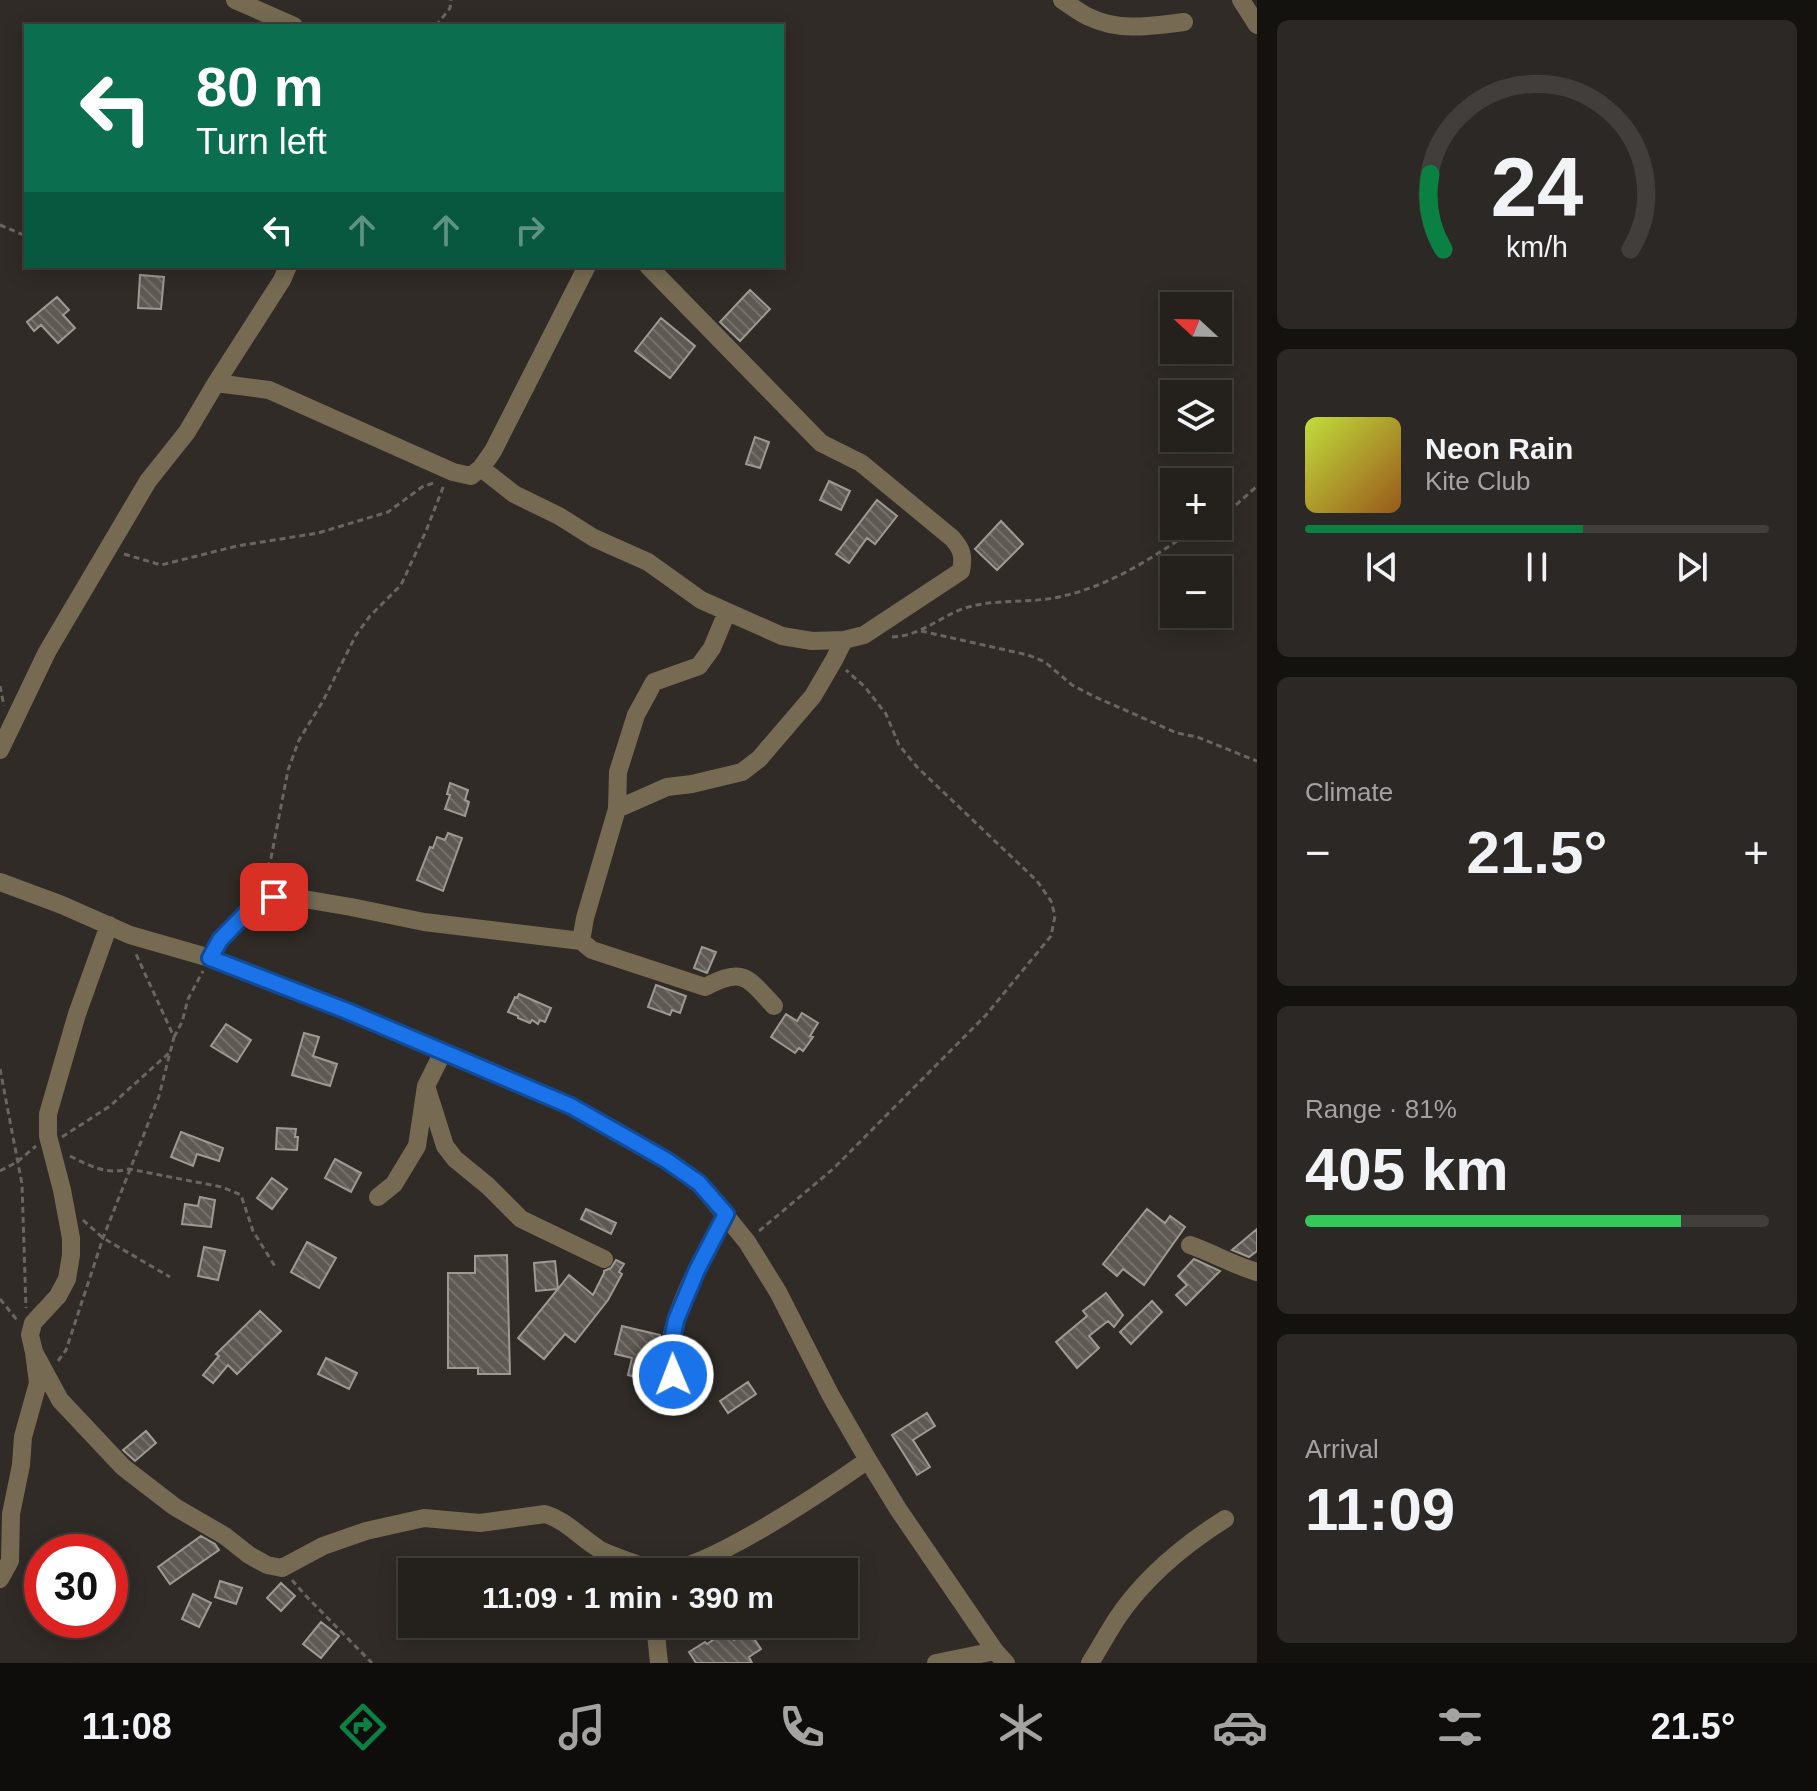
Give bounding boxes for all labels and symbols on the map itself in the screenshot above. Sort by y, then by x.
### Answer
north arrow [1160,292,1232,364]
pin [240,863,308,931]
position arrow [631,1333,715,1417]
speed limit sign: 30 [24,1534,128,1638]

